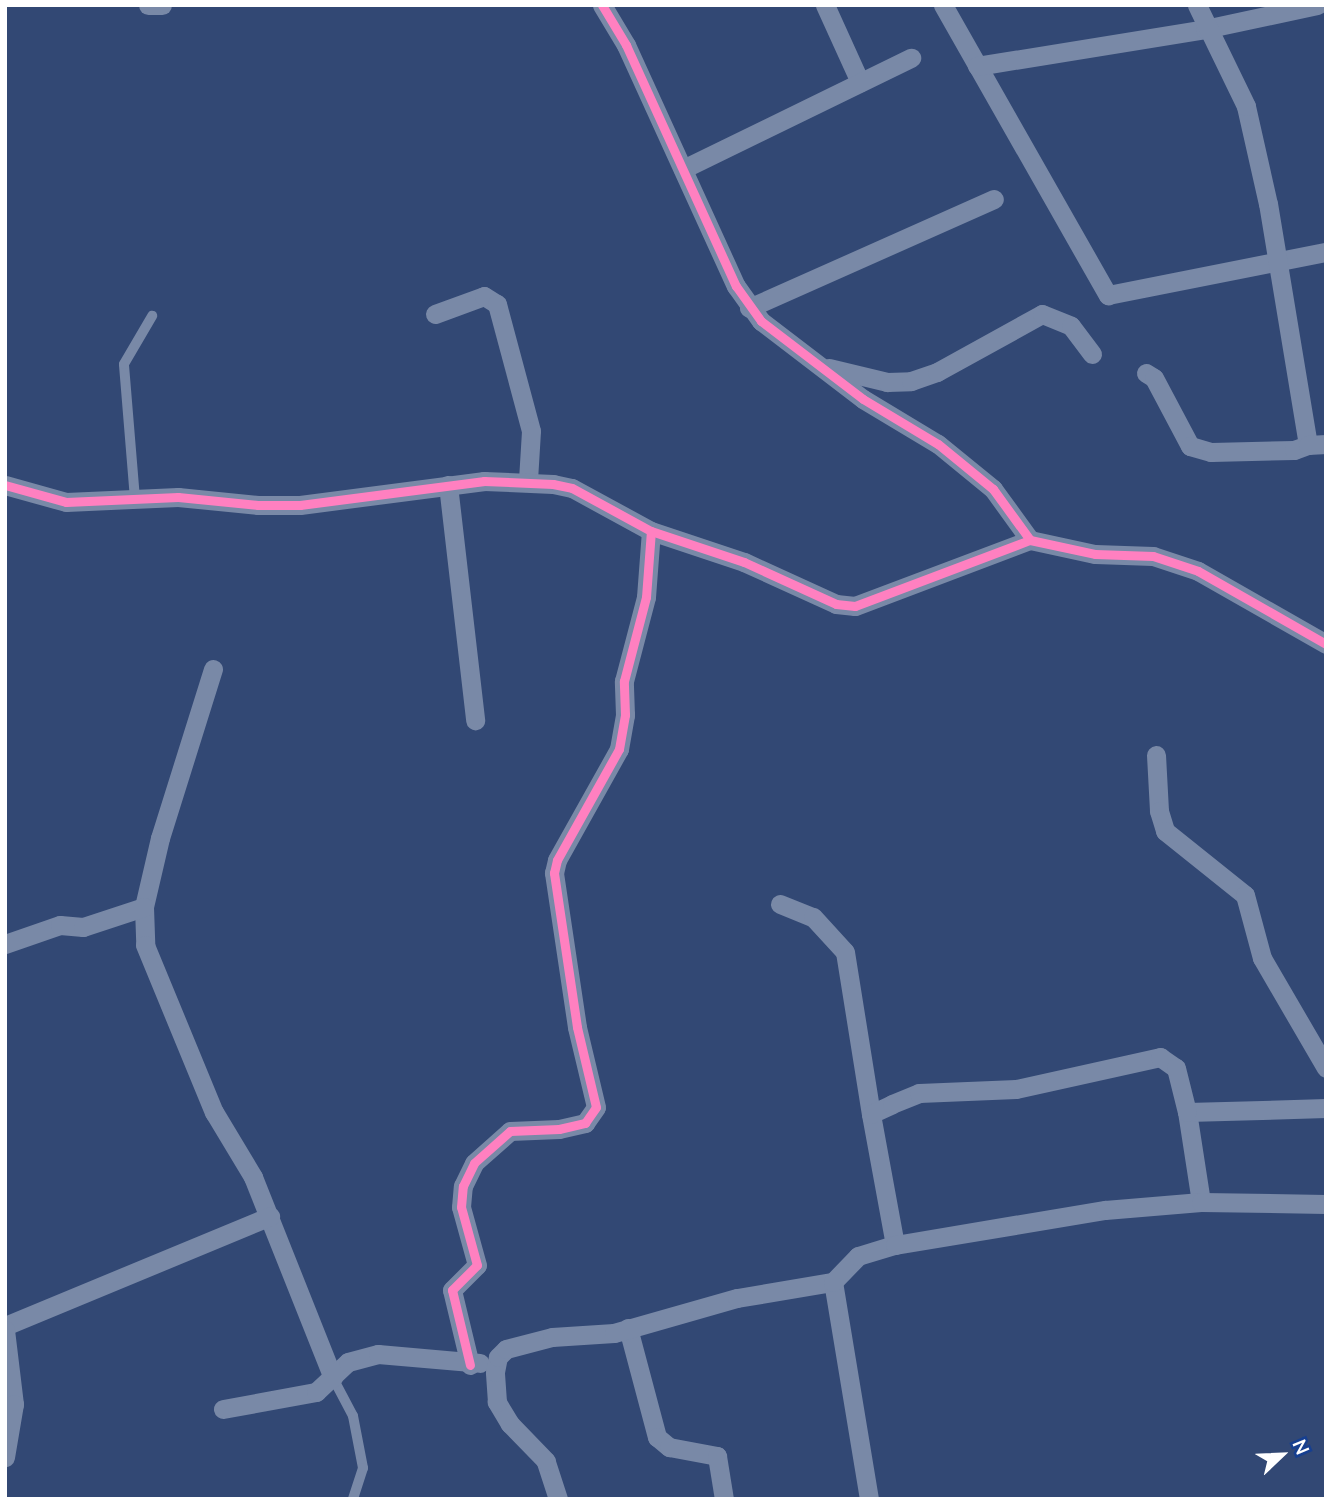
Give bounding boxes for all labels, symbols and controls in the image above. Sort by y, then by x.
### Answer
north arrow [1247,1420,1317,1490]
text: N [1287,1435,1315,1458]

